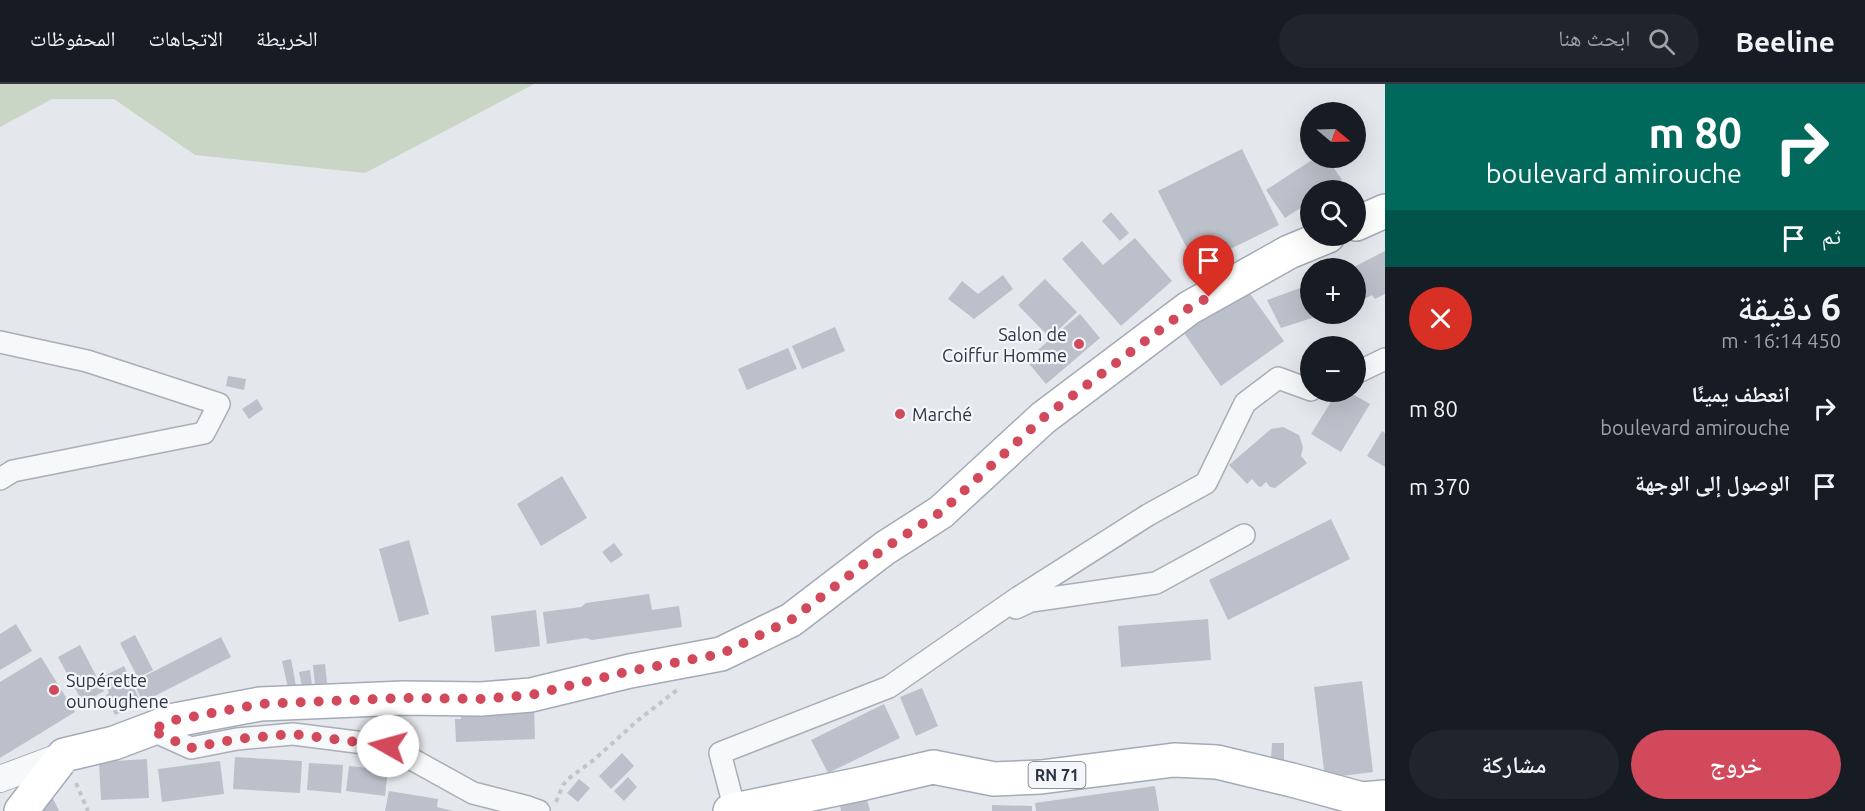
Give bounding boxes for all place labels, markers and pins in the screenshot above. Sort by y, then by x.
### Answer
pin [1183,235,1234,297]
place label: Salon de Coiffur Homme [942,324,1067,365]
marker: Salon de Coiffur Homme [1072,337,1086,351]
place label: Marché [912,404,972,424]
marker: Marché [893,407,907,421]
place label: Supérette ounoughene [66,670,169,711]
marker: Supérette ounoughene [47,683,61,697]

